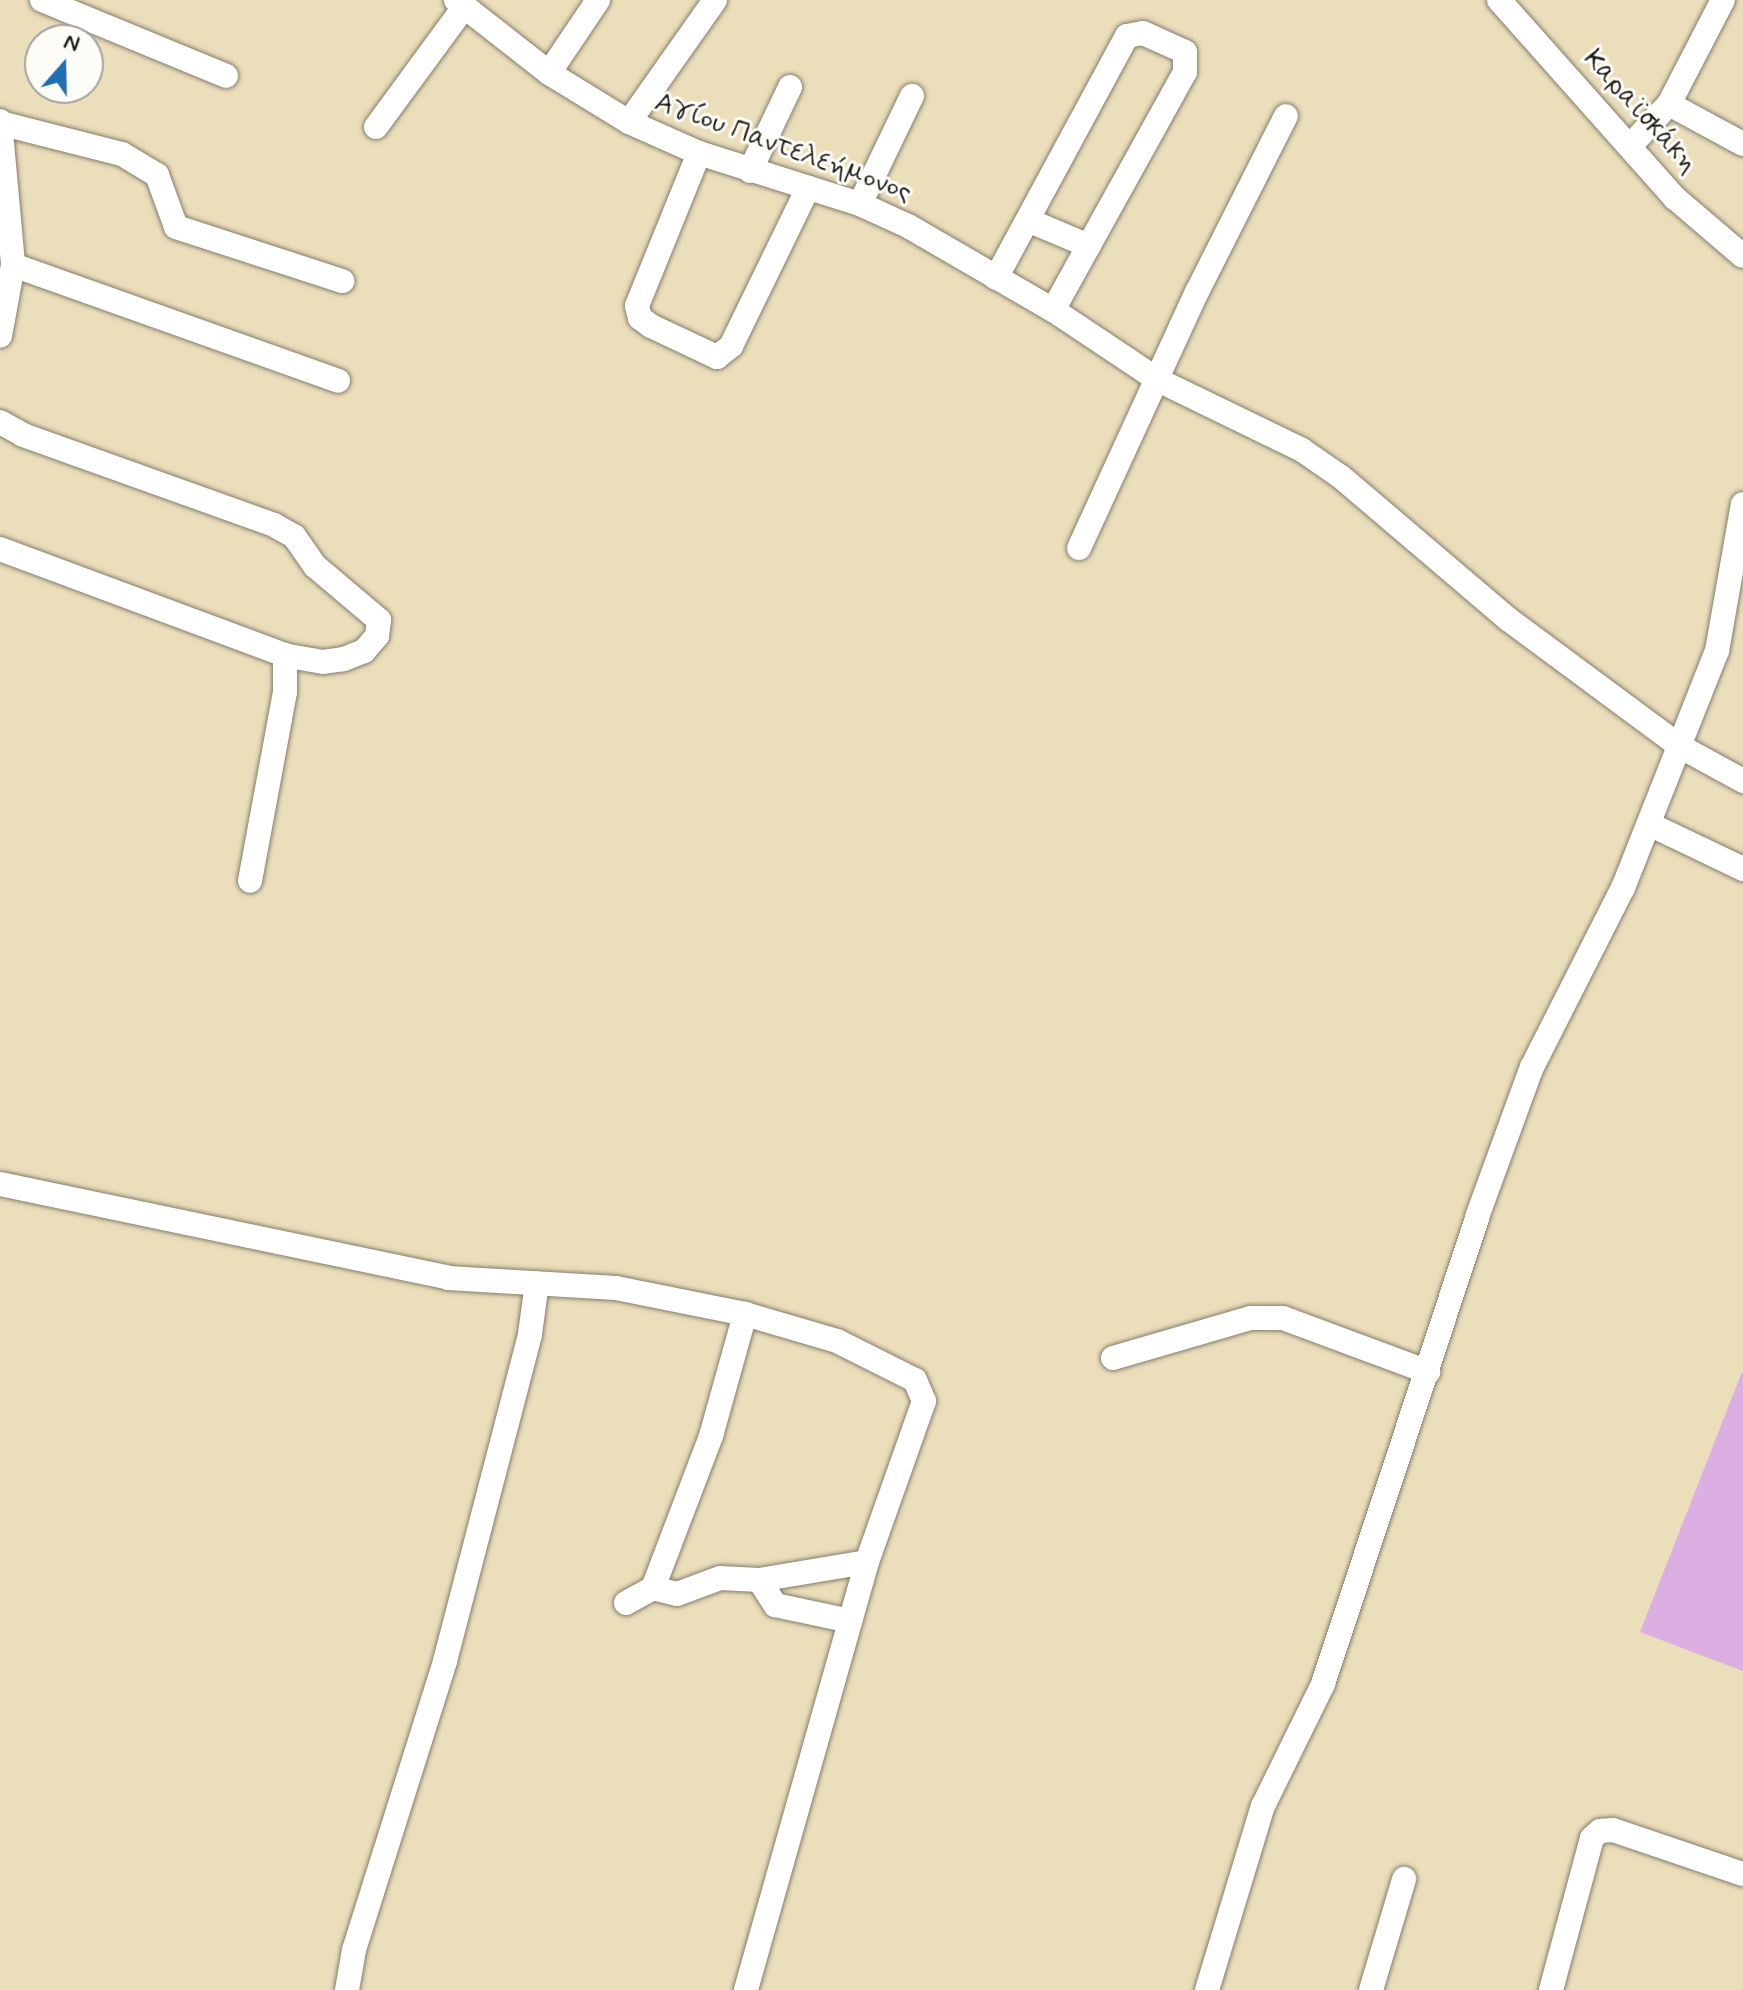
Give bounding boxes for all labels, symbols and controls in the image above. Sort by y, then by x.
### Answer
north arrow [24,24,104,104]
text: N [60,28,83,59]
street label: Καραϊσκάκη [1576,43,1704,181]
street label: Αγίου Παντελεήμονος [650,86,916,210]

